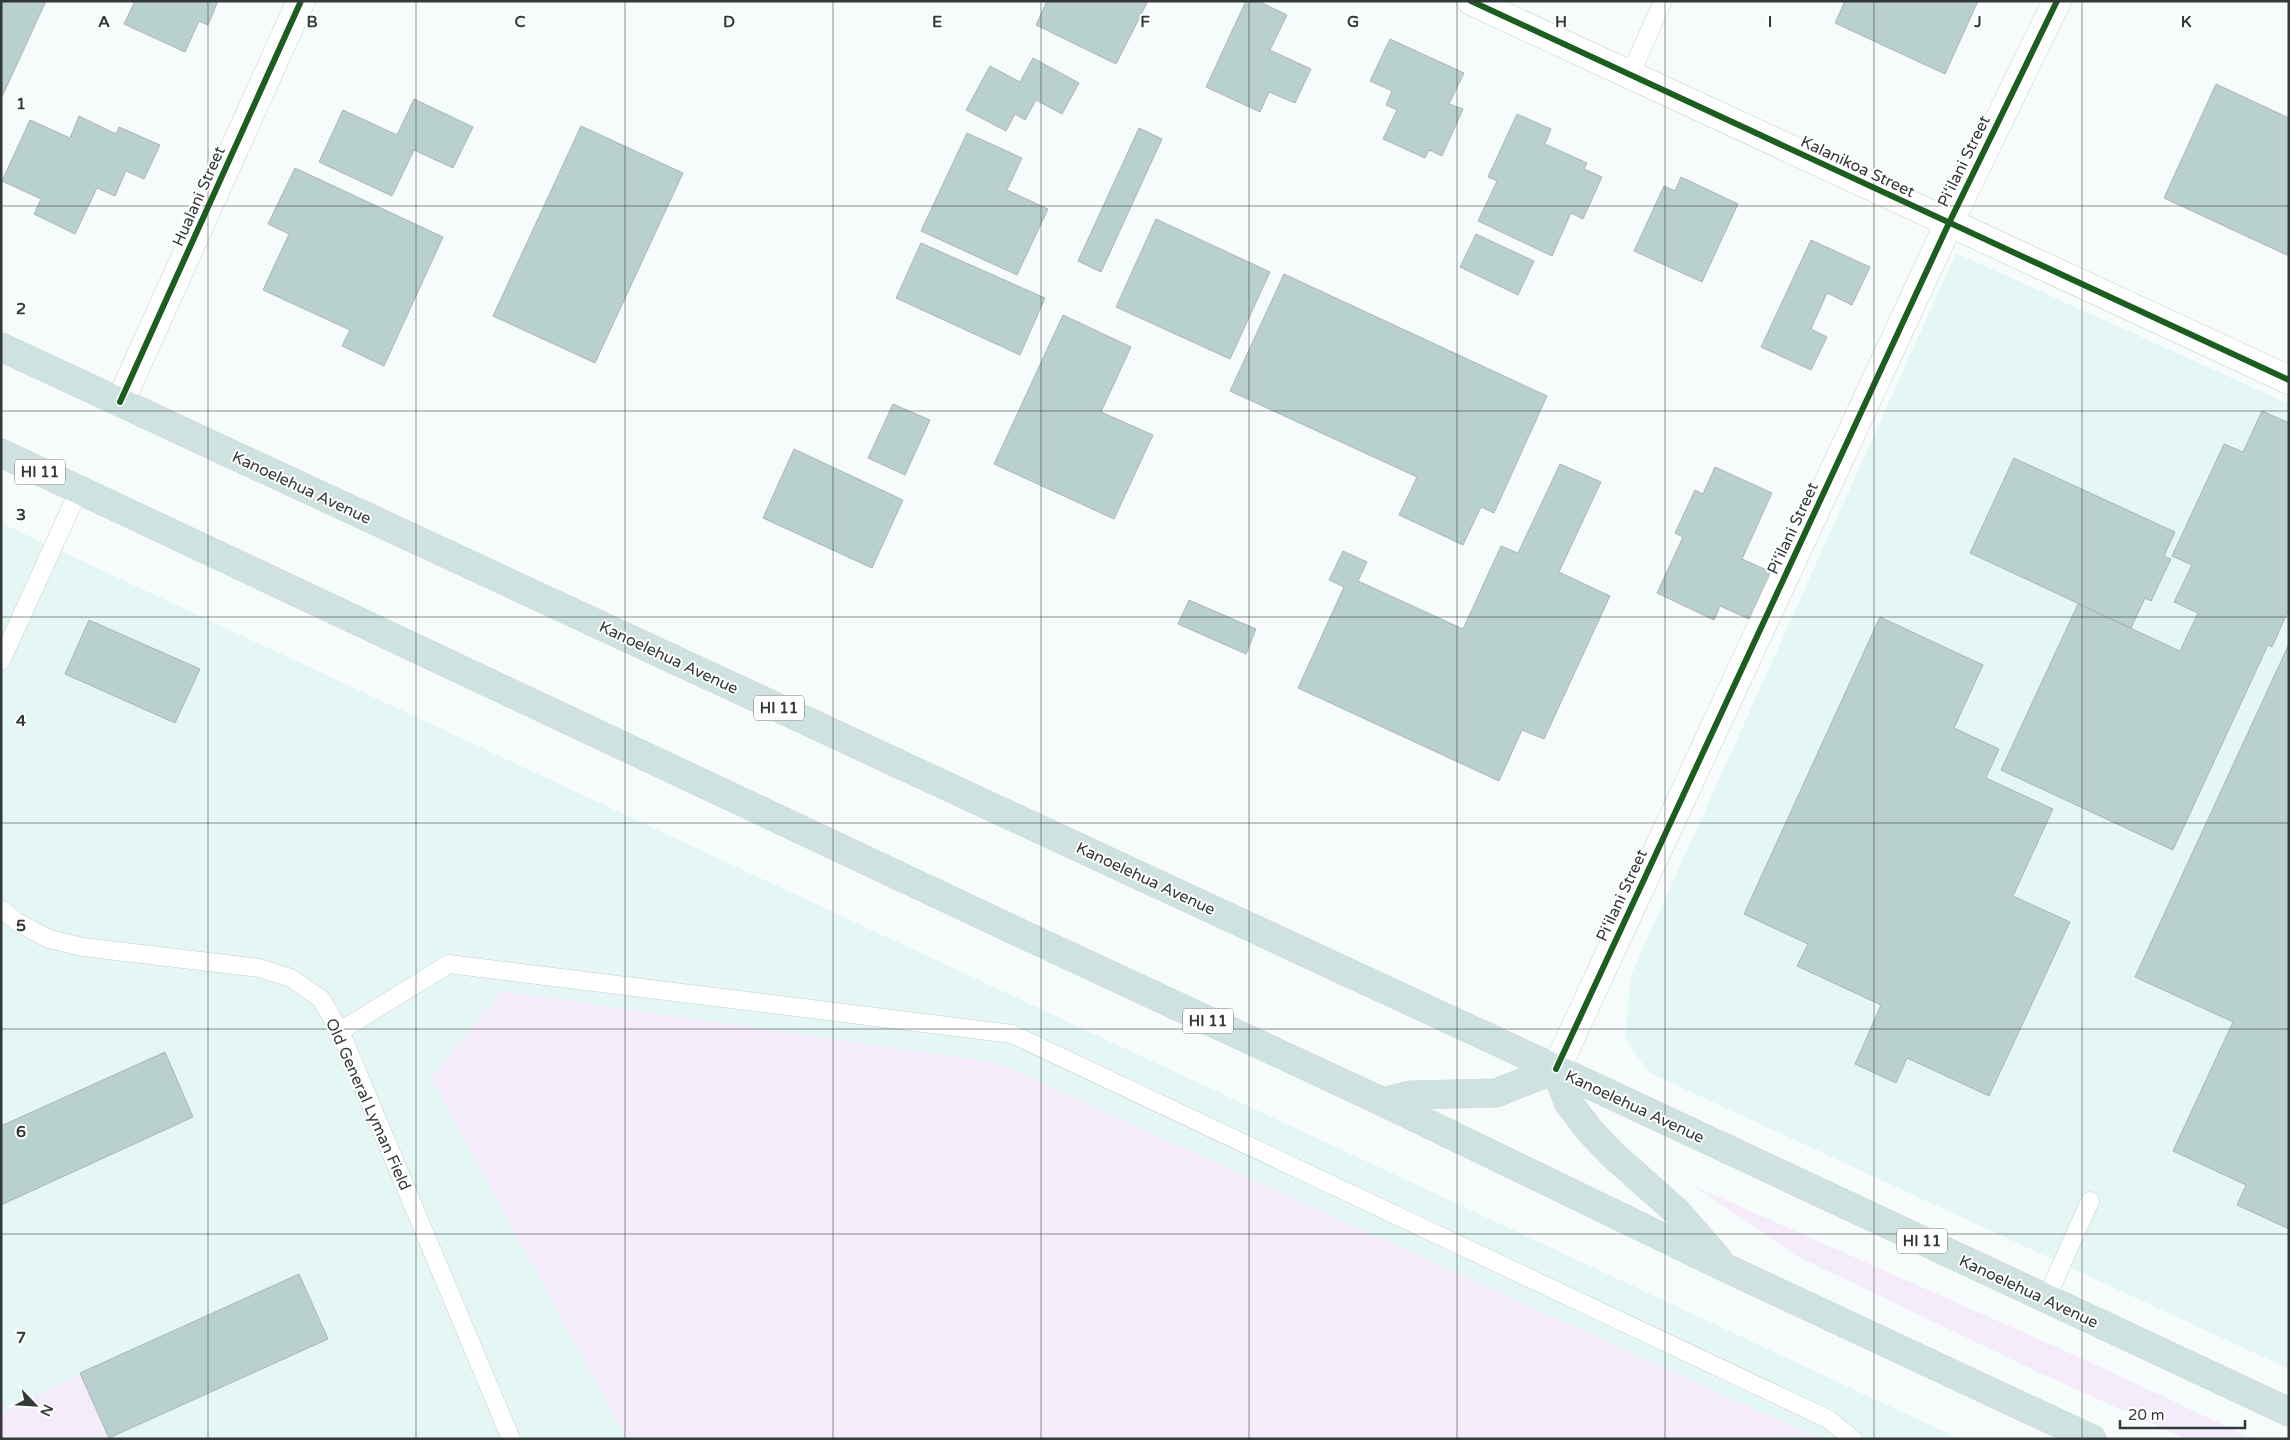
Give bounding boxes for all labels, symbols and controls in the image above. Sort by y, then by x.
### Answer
text: A [98,12,110,32]
text: B [306,12,318,32]
text: C [514,12,526,32]
text: D [723,12,735,32]
text: E [932,12,942,32]
text: F [1140,12,1150,32]
text: G [1347,12,1359,32]
text: H [1555,12,1567,32]
text: I [1768,12,1772,32]
text: J [1973,12,1982,32]
text: K [2181,12,2192,32]
text: 1 [16,94,26,114]
street label: Pi‘ilani Street [1933,112,1995,210]
street label: Kalanikoa Street [1797,132,1918,202]
street label: Hualani Street [168,143,230,249]
text: 2 [16,299,26,319]
street label: Kanoelehua Avenue [229,447,374,529]
road number: HI 11 [15,460,65,484]
street label: Pi‘ilani Street [1763,479,1823,578]
text: 3 [16,505,26,525]
street label: Kanoelehua Avenue [596,617,741,699]
road number: HI 11 [754,696,804,720]
text: 4 [16,711,26,731]
street label: Kanoelehua Avenue [1073,838,1218,920]
street label: Pi‘ilani Street [1592,846,1652,945]
text: 5 [16,916,26,936]
road number: HI 11 [1183,1008,1233,1034]
street label: Old General Lyman Field [321,1015,415,1194]
street label: Kanoelehua Avenue [1562,1066,1707,1148]
text: 6 [16,1122,26,1142]
road number: HI 11 [1897,1228,1947,1254]
street label: Kanoelehua Avenue [1956,1251,2101,1333]
text: 7 [16,1328,26,1348]
north arrow [10,1380,60,1430]
scale bar [2120,1398,2245,1430]
text: N [36,1402,56,1419]
text: 20 m [2128,1406,2165,1424]

